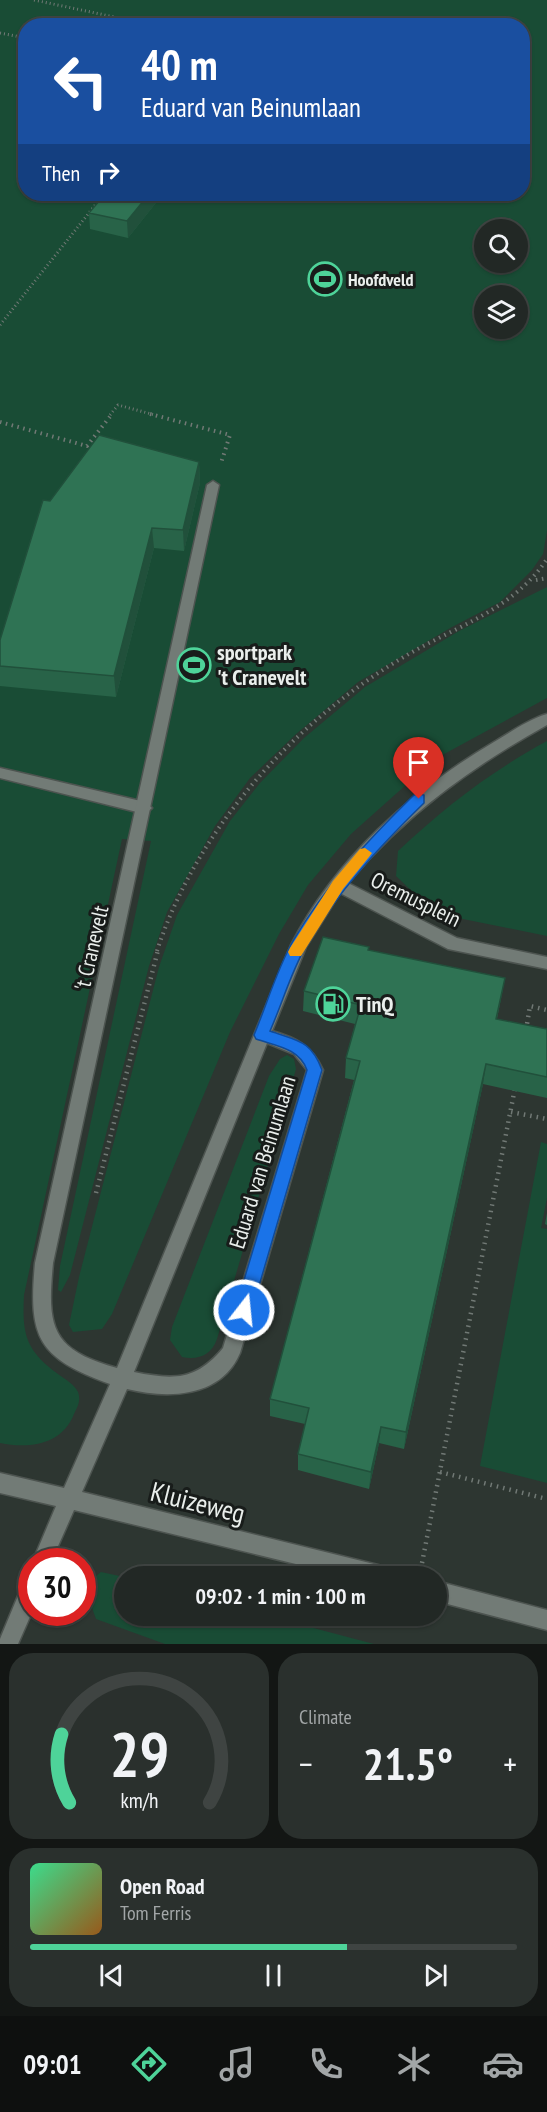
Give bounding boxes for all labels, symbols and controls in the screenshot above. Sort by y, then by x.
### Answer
text: 40 m [141,37,218,92]
icon: left [42,42,120,120]
text: Eduard van Beinumlaan [141,90,361,124]
icon: right [92,156,125,189]
text: Then [42,159,80,187]
map controls [474,219,528,339]
button: search [474,219,528,273]
sports icon: Hoofdveld [307,261,343,297]
place label: Hoofdveld [348,268,413,291]
button: layers [474,285,528,339]
place label: sportpark 't Cranevelt [217,638,307,691]
sports icon: sportpark 't Cranevelt [176,647,212,683]
pin [393,737,444,799]
icon: arrive [402,746,435,779]
street label: Oremusplein [366,865,466,933]
street label: 't Cranevelt [68,903,114,993]
fuel station icon: TinQ [315,986,351,1022]
place label: TinQ [356,990,394,1018]
street label: Eduard van Beinumlaan [222,1072,302,1252]
position arrow [212,1278,276,1342]
street label: Kluizeweg [147,1474,249,1530]
speed limit sign: 30 [18,1548,96,1626]
text: 09:02 · 1 min · 100 m [195,1582,366,1610]
text: Climate [299,1704,352,1730]
text: 29 [109,1713,169,1794]
text: 21.5° [363,1734,453,1792]
text: − [299,1742,313,1785]
text: + [503,1742,517,1785]
text: km/h [120,1786,158,1814]
text: Open Road [120,1872,205,1900]
text: Tom Ferris [120,1900,191,1926]
icon: previous [95,1959,128,1992]
icon: pause [257,1959,290,1992]
icon: next [419,1959,452,1992]
icon: directions [128,2043,170,2085]
icon: music [216,2043,258,2085]
icon: phone [305,2043,347,2085]
icon: climate [393,2043,435,2085]
icon: car [482,2043,524,2085]
text: 09:01 [23,2047,82,2081]

